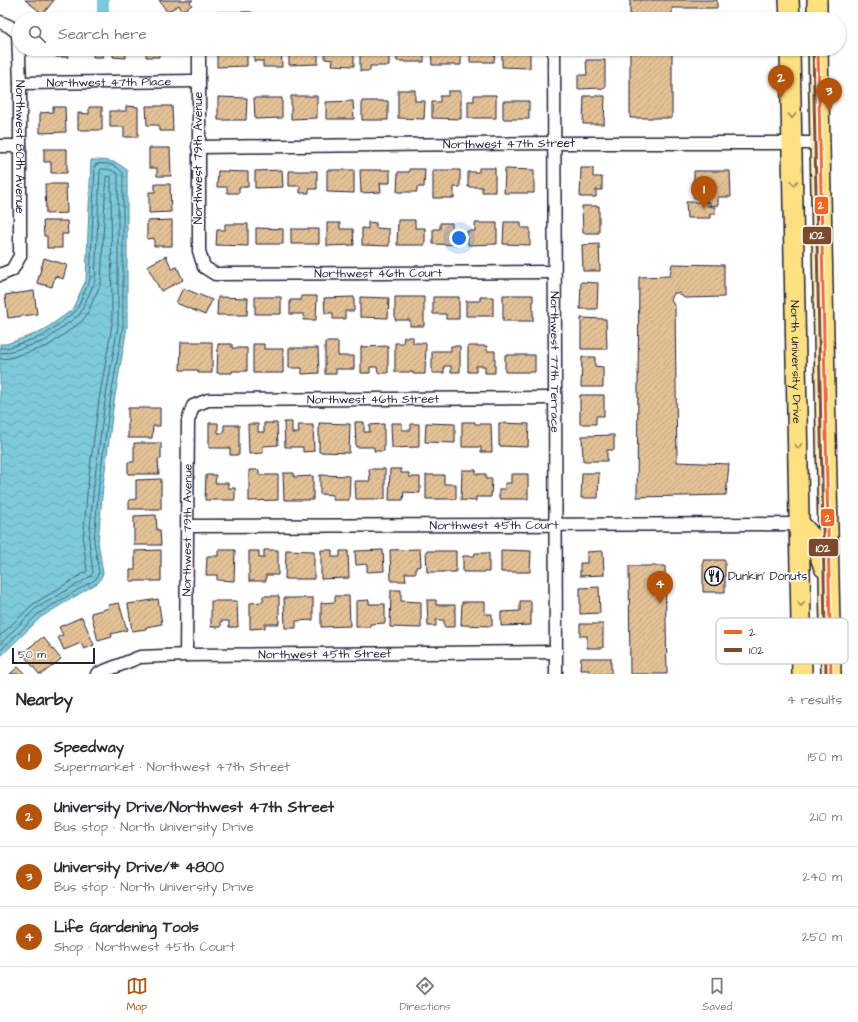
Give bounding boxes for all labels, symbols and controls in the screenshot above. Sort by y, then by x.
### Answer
search box [12,12,846,56]
icon: search [26,23,48,45]
text: Search here [58,24,147,45]
pin: 2 [768,65,794,98]
street label: Northwest 47th Place [47,73,172,91]
pin: 3 [816,78,842,111]
street label: Northwest 80th Avenue [11,80,29,214]
street label: Northwest 79th Avenue [190,91,207,224]
one-way arrow [788,113,796,119]
street label: Northwest 47th Street [443,134,575,153]
pin: 1 [691,176,717,209]
one-way arrow [789,180,798,186]
line badge: 2 [814,196,829,215]
text: 2 [817,198,825,213]
line badge: 102 [802,226,832,245]
your location [449,228,469,248]
text: 102 [810,228,825,243]
street label: Northwest 46th Court [314,264,442,282]
street label: Northwest 77th Terrace [546,291,564,433]
street label: North University Drive [786,300,806,424]
street label: Northwest 46th Street [307,390,439,408]
one-way arrow [794,443,803,449]
street label: Northwest 79th Avenue [178,463,196,596]
line badge: 2 [820,508,835,527]
text: 2 [824,511,832,526]
street label: Northwest 45th Court [430,516,559,534]
line badge: 102 [808,538,839,557]
text: 102 [816,541,831,556]
restaurant icon: Dunkin' Donuts [703,565,725,587]
place label: Dunkin' Donuts [728,568,807,585]
pin: 4 [647,571,673,604]
one-way arrow [797,601,805,607]
legend [716,618,848,664]
text: 2 [749,625,756,640]
text: 102 [749,643,764,658]
street label: Northwest 45th Street [258,645,391,663]
scale bar [12,646,95,665]
text: 50 m [18,647,46,662]
text: Nearby [16,688,73,712]
text: 4 results [787,691,842,709]
text: Speedway [54,737,124,758]
text: 1 [28,748,30,766]
text: 150 m [808,748,842,766]
text: Supermarket · Northwest 47th Street [54,758,290,776]
text: University Drive/Northwest 47th Street [54,797,334,818]
text: 2 [25,808,33,826]
text: 210 m [809,808,842,826]
text: Bus stop · North University Drive [54,818,254,836]
text: University Drive/# 4800 [54,857,224,878]
text: 3 [26,868,32,886]
text: 240 m [802,868,842,886]
text: Bus stop · North University Drive [54,878,254,896]
text: Life Gardening Tools [54,917,199,938]
text: 4 [25,928,33,946]
text: 250 m [802,928,842,946]
text: Shop · Northwest 45th Court [54,938,235,956]
tab: Map [126,975,148,1014]
tab: Directions [399,975,451,1014]
tab: Saved [702,975,732,1014]

